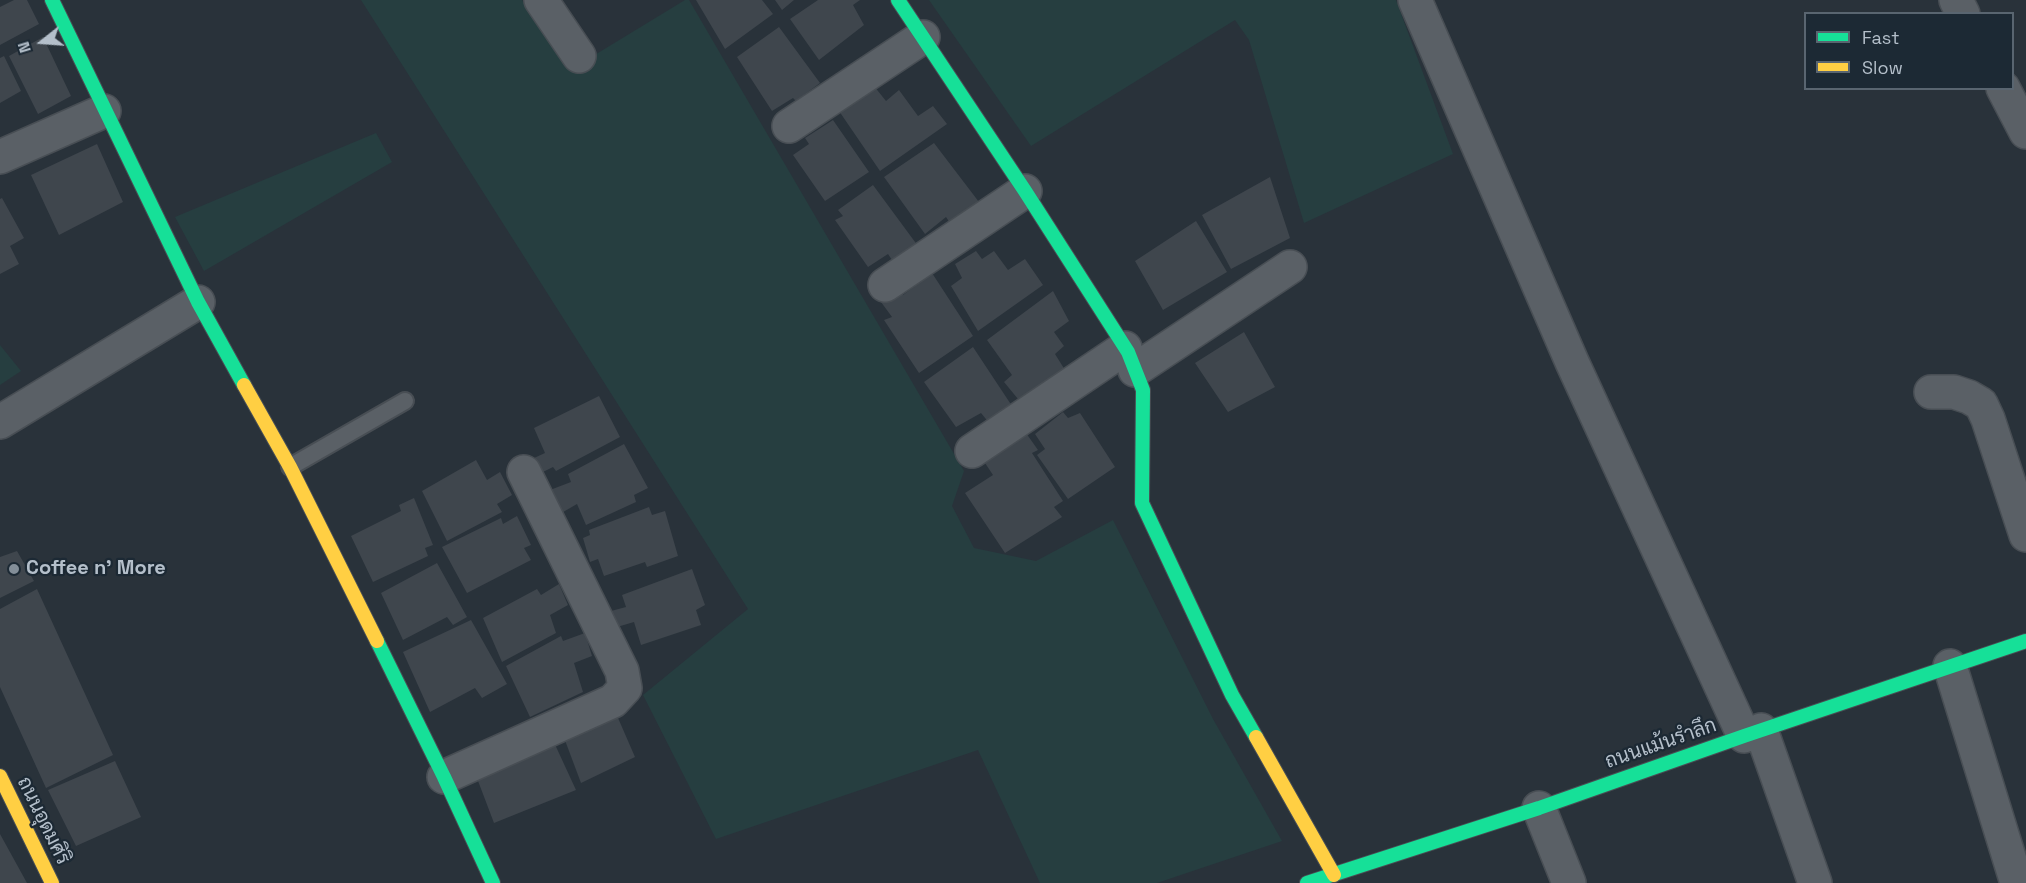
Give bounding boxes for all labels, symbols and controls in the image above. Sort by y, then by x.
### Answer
north arrow [12,12,72,72]
legend [1804,12,2014,90]
text: Fast [1862,26,1899,49]
text: N [13,39,36,56]
text: Slow [1862,56,1903,79]
place label: Coffee n’ More [26,557,166,581]
marker: Coffee n’ More [7,562,21,576]
street label: ถนนแม้นรำลึก [1602,714,1720,774]
street label: ถนนอุดมศิริ [11,773,75,869]

